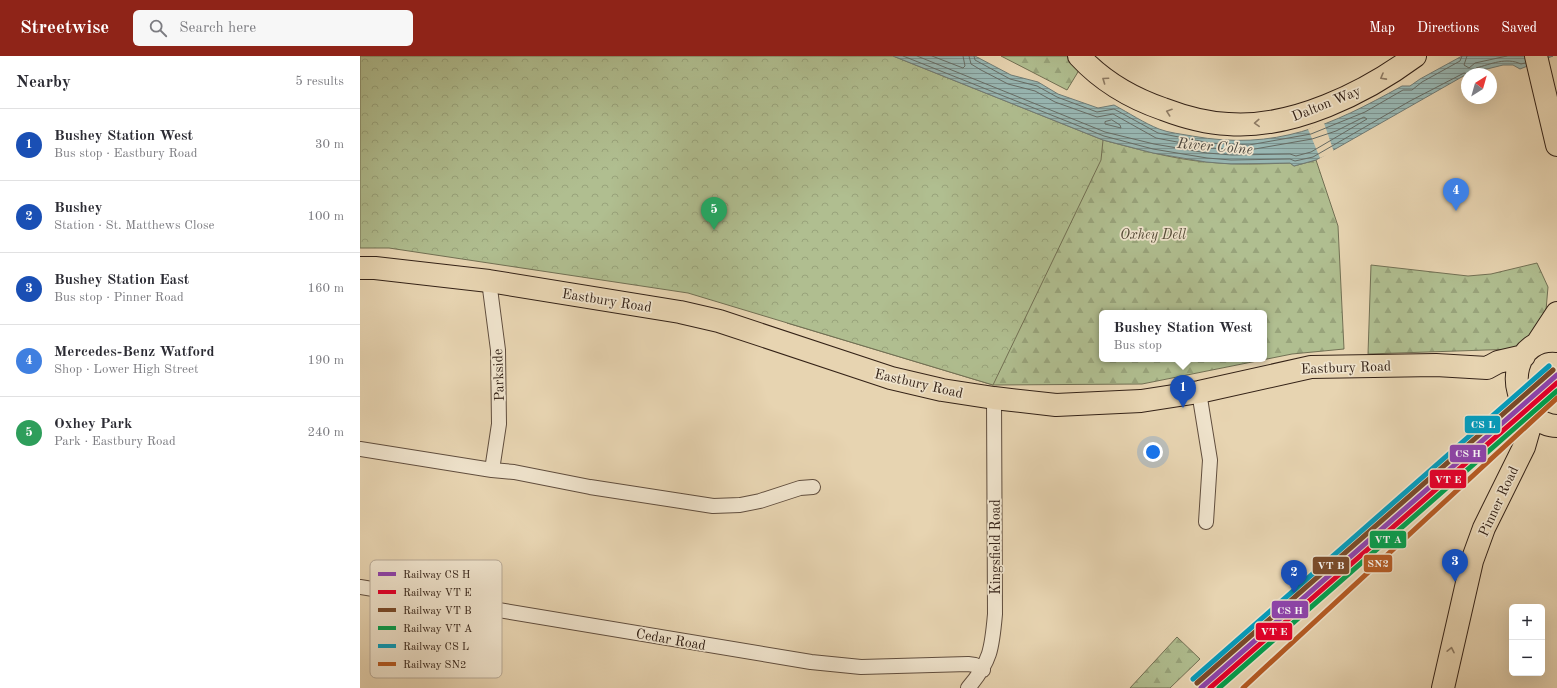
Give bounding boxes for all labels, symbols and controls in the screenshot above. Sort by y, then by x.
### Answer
search box [133,10,413,46]
icon: search [147,17,169,39]
text: Streetwise [20,19,109,38]
text: Search here [179,21,256,36]
text: Map [1369,21,1395,35]
text: Directions [1417,21,1479,35]
text: Saved [1501,21,1537,35]
north arrow [1461,68,1497,104]
one-way arrow [1380,73,1387,80]
text: Nearby [16,74,71,91]
text: 5 results [295,75,344,88]
one-way arrow [1103,78,1110,85]
street label: Dalton Way [1290,84,1363,124]
one-way arrow [1165,108,1172,116]
one-way arrow [1254,119,1260,127]
text: Bushey Station West [54,129,193,144]
water label: River Colne [1175,137,1253,158]
text: 1 [25,138,33,151]
text: 30 m [315,138,344,151]
text: Bus stop · Eastbury Road [54,147,198,160]
pin: 4 [1443,178,1469,211]
pin: 5 [701,197,727,230]
text: Bushey [54,201,103,216]
text: 2 [25,210,33,223]
text: 100 m [307,210,344,223]
text: Station · St. Matthews Close [54,219,215,232]
park label: Oxhey Dell [1120,228,1186,243]
text: Bushey Station East [54,273,189,288]
text: 3 [25,282,33,295]
text: 160 m [307,282,344,295]
street label: Eastbury Road [561,287,653,315]
text: Bus stop · Pinner Road [54,291,184,304]
popup [1099,310,1267,362]
text: Bushey Station West [1114,321,1252,336]
text: Bus stop [1114,339,1162,352]
text: Mercedes-Benz Watford [54,345,215,360]
street label: Parkside [491,349,507,401]
text: 4 [25,354,33,367]
text: 190 m [307,354,344,367]
street label: Eastbury Road [1301,359,1391,377]
text: Shop · Lower High Street [54,363,199,376]
street label: Eastbury Road [873,367,964,401]
pin: 1 [1170,375,1196,408]
line badge: CS L [1464,415,1501,434]
text: Oxhey Park [54,417,132,432]
text: CS L [1471,420,1495,431]
text: 5 [25,426,33,439]
text: 240 m [307,426,344,439]
text: Park · Eastbury Road [54,435,176,448]
your location [1143,442,1163,462]
line badge: CS H [1449,444,1487,463]
text: CS H [1455,449,1481,460]
street label: Pinner Road [1477,464,1521,539]
line badge: VT E [1429,469,1467,489]
text: VT E [1434,475,1462,486]
street label: Kingsfield Road [989,499,1003,595]
line badge: VT A [1369,530,1407,549]
text: VT A [1374,535,1403,546]
pin: 3 [1442,549,1468,582]
line badge: SN2 [1363,554,1393,573]
line badge: VT B [1312,556,1350,575]
text: SN2 [1367,559,1389,570]
legend [370,560,502,678]
pin: 2 [1281,560,1307,593]
text: VT B [1317,561,1345,572]
text: Railway CS H [403,570,471,581]
text: Railway VT E [403,588,472,599]
line badge: CS H [1271,600,1309,619]
map controls [1509,604,1545,676]
button: + [1509,604,1545,640]
text: Railway VT B [403,606,472,617]
text: CS H [1277,606,1303,617]
line badge: VT E [1255,622,1293,641]
text: Railway VT A [403,624,473,635]
street label: Cedar Road [635,627,707,653]
text: VT E [1260,627,1288,638]
button: − [1509,640,1545,676]
text: Railway CS L [403,642,469,653]
one-way arrow [1447,647,1455,653]
text: Railway SN2 [403,660,466,671]

